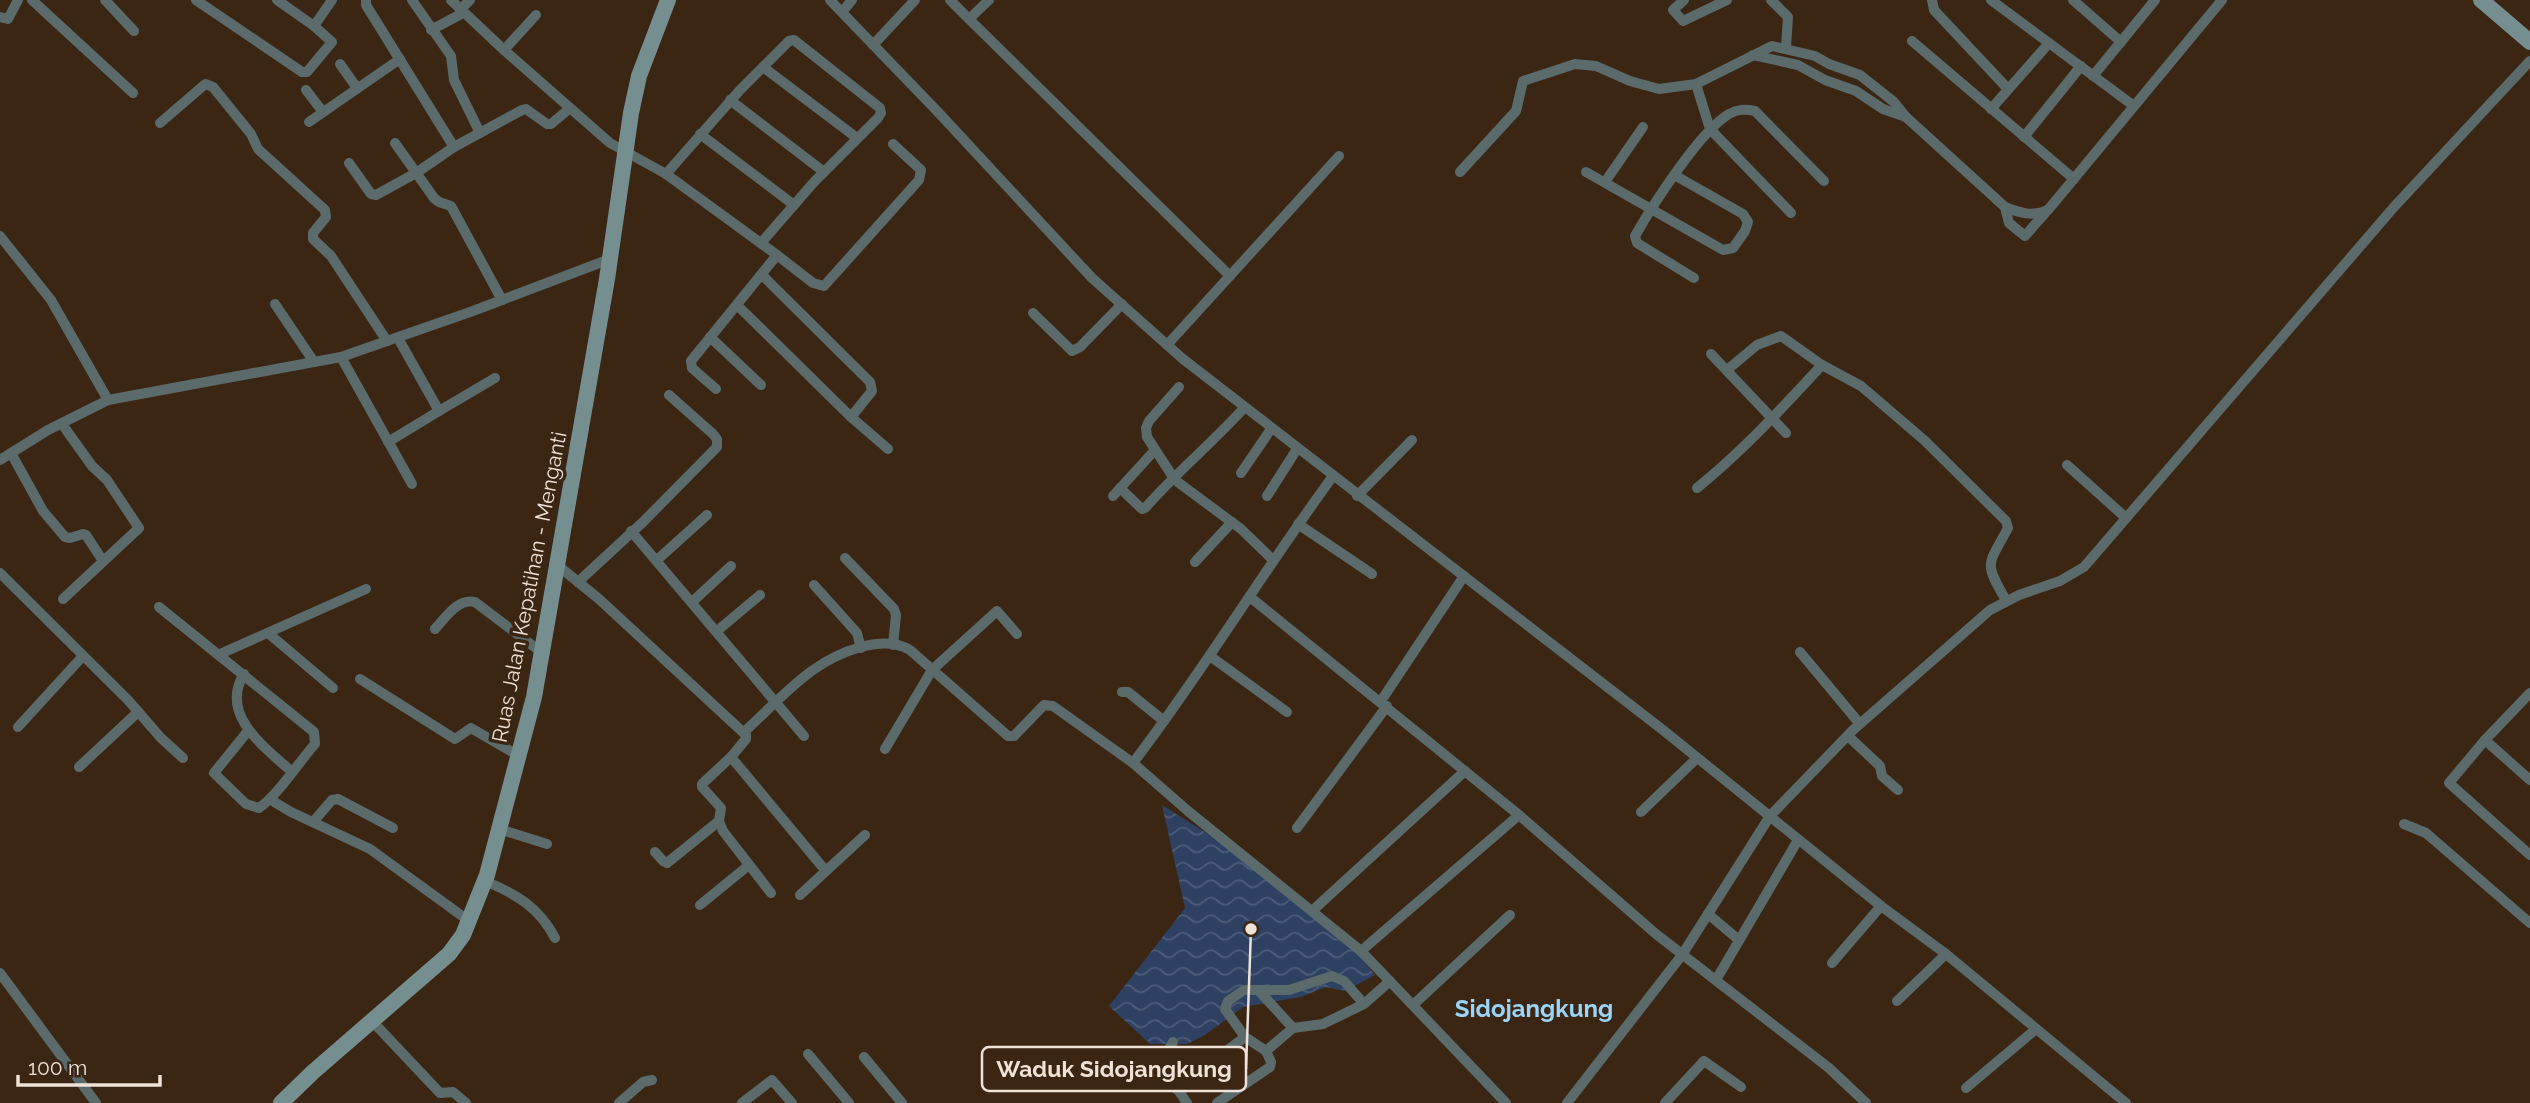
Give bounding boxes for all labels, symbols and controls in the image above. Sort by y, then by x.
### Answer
street label: Ruas Jalan Kepatihan - Menganti [487,429,571,745]
district label: Sidojangkung [1455,994,1613,1023]
scale bar [18,1044,159,1088]
callout: Waduk Sidojangkung [982,1047,1246,1091]
text: 100 m [28,1055,87,1080]
text: Waduk Sidojangkung [996,1055,1232,1082]

